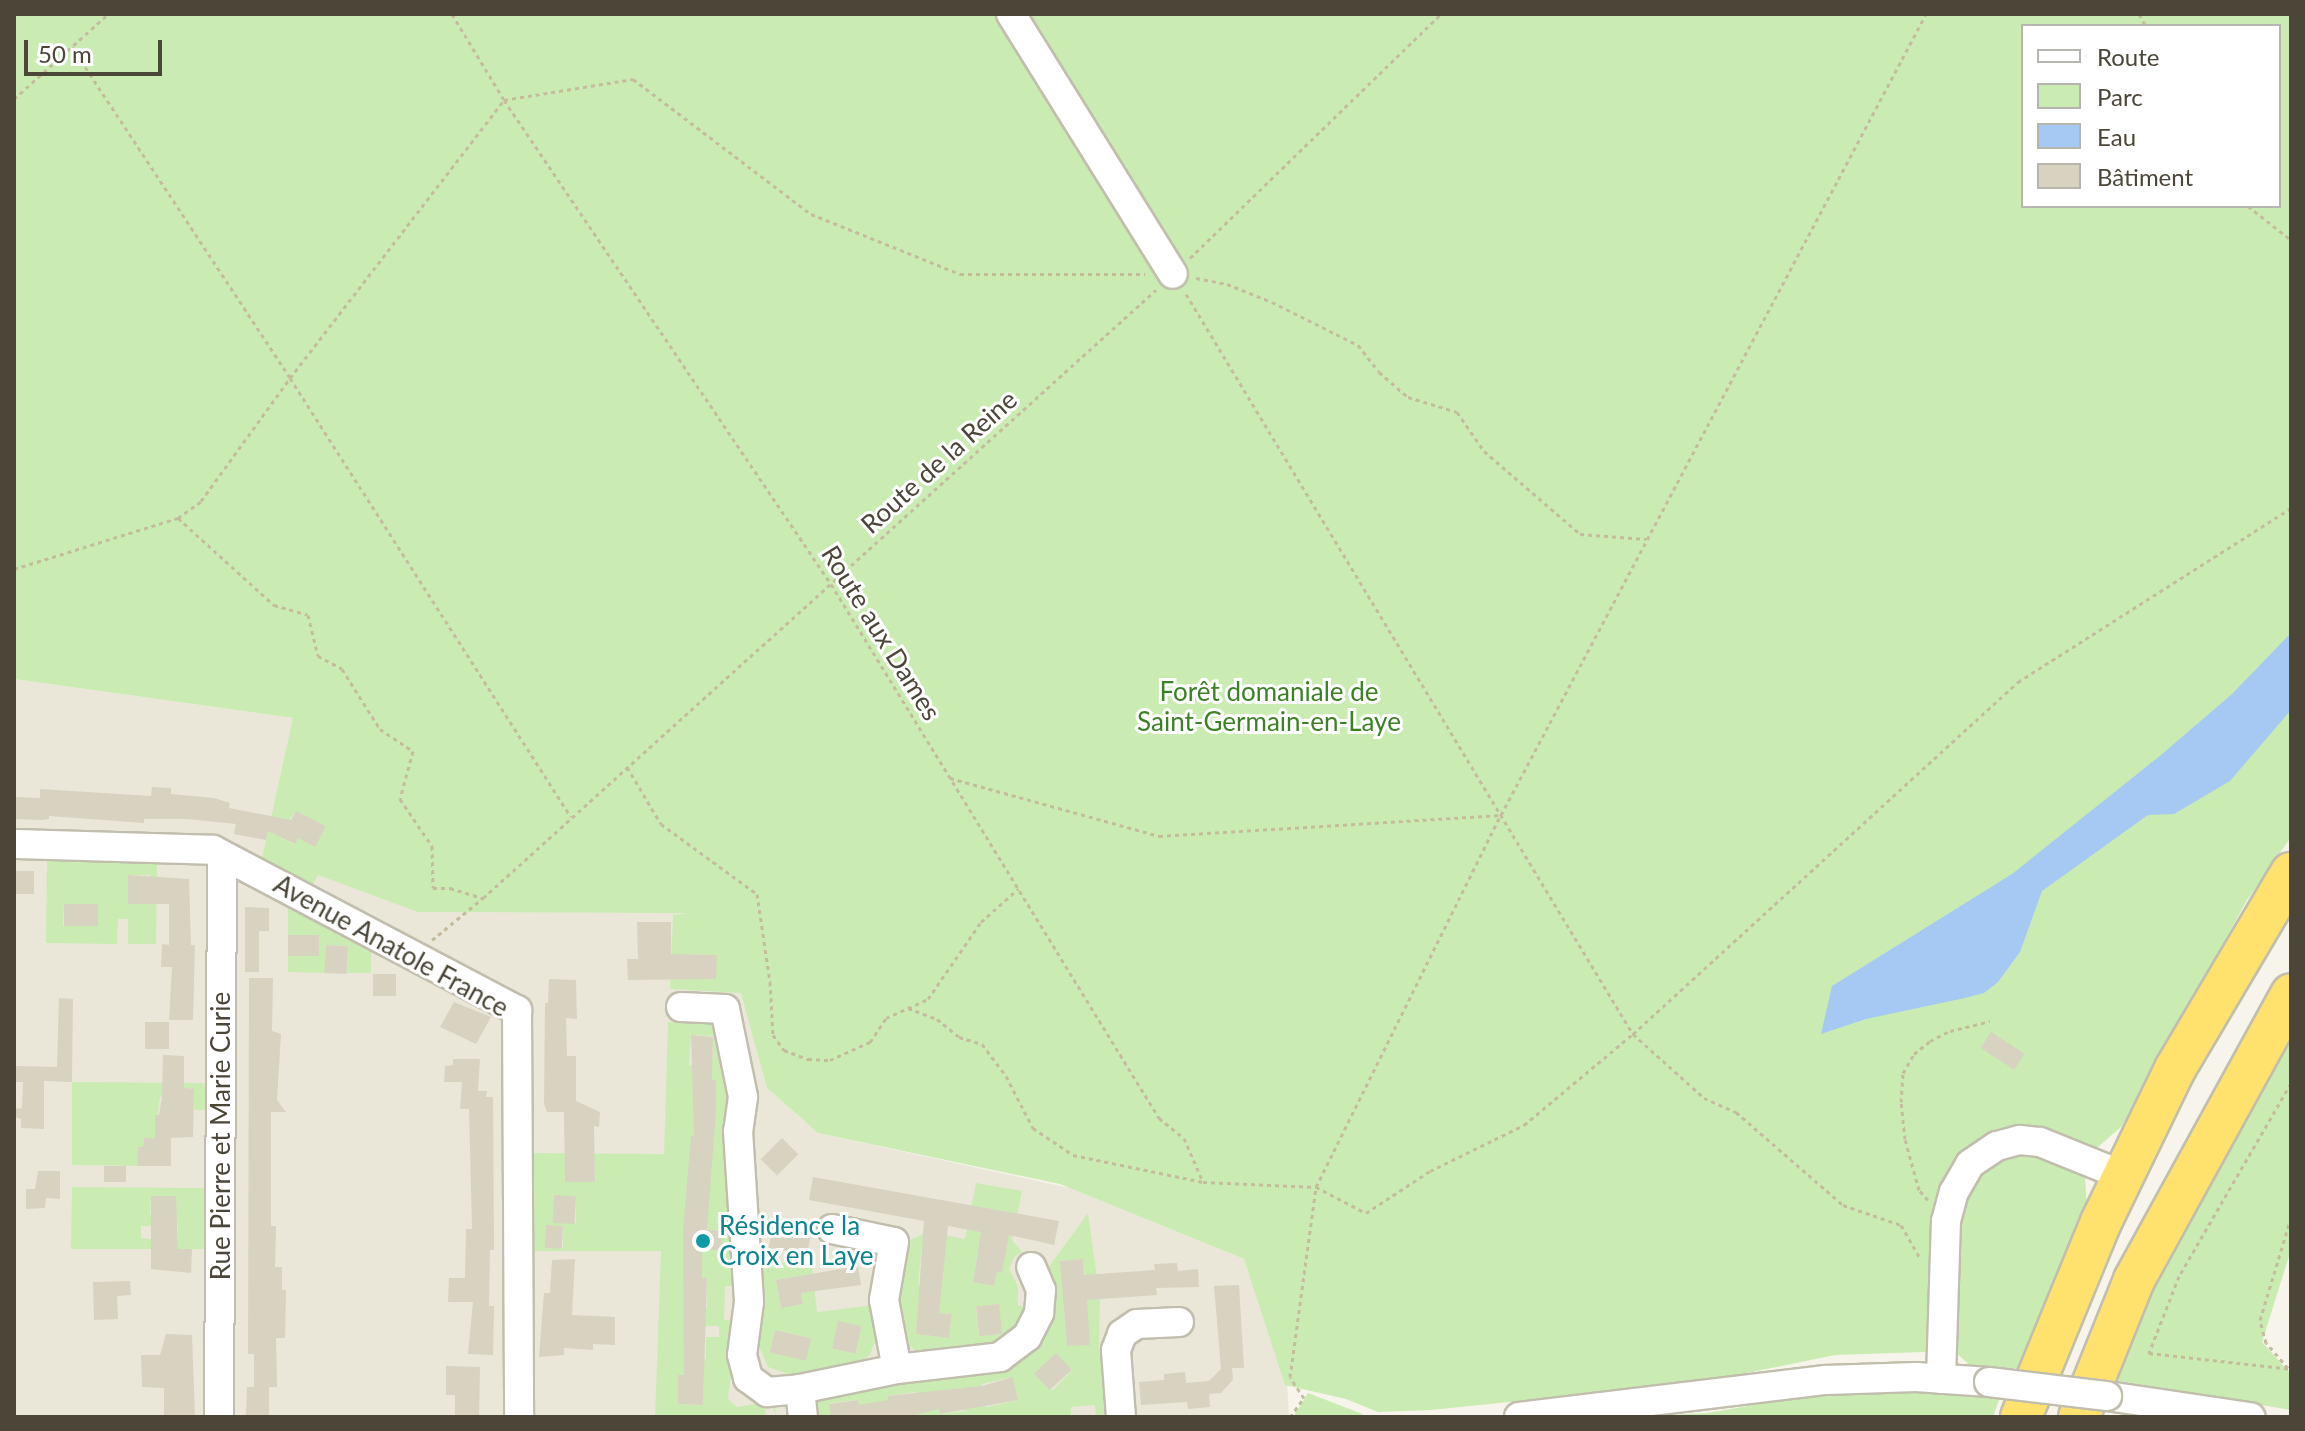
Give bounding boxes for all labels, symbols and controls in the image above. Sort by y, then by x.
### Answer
scale bar [28,24,166,74]
legend [2021,24,2281,208]
text: 50 m [38,39,92,68]
text: Route [2097,42,2159,71]
text: Parc [2097,82,2143,111]
text: Eau [2097,122,2136,151]
text: Bâtiment [2097,162,2193,191]
street label: Route de la Reine [855,384,1023,540]
street label: Route aux Dames [815,540,947,726]
park label: Forêt domaniale de Saint-Germain-en-Laye [1137,676,1401,738]
street label: Avenue Anatole France [268,868,514,1024]
street label: Rue Pierre et Marie Curie [205,992,237,1280]
place label: Résidence la Croix en Laye [719,1210,873,1272]
marker: Résidence la Croix en Laye [694,1232,712,1250]

